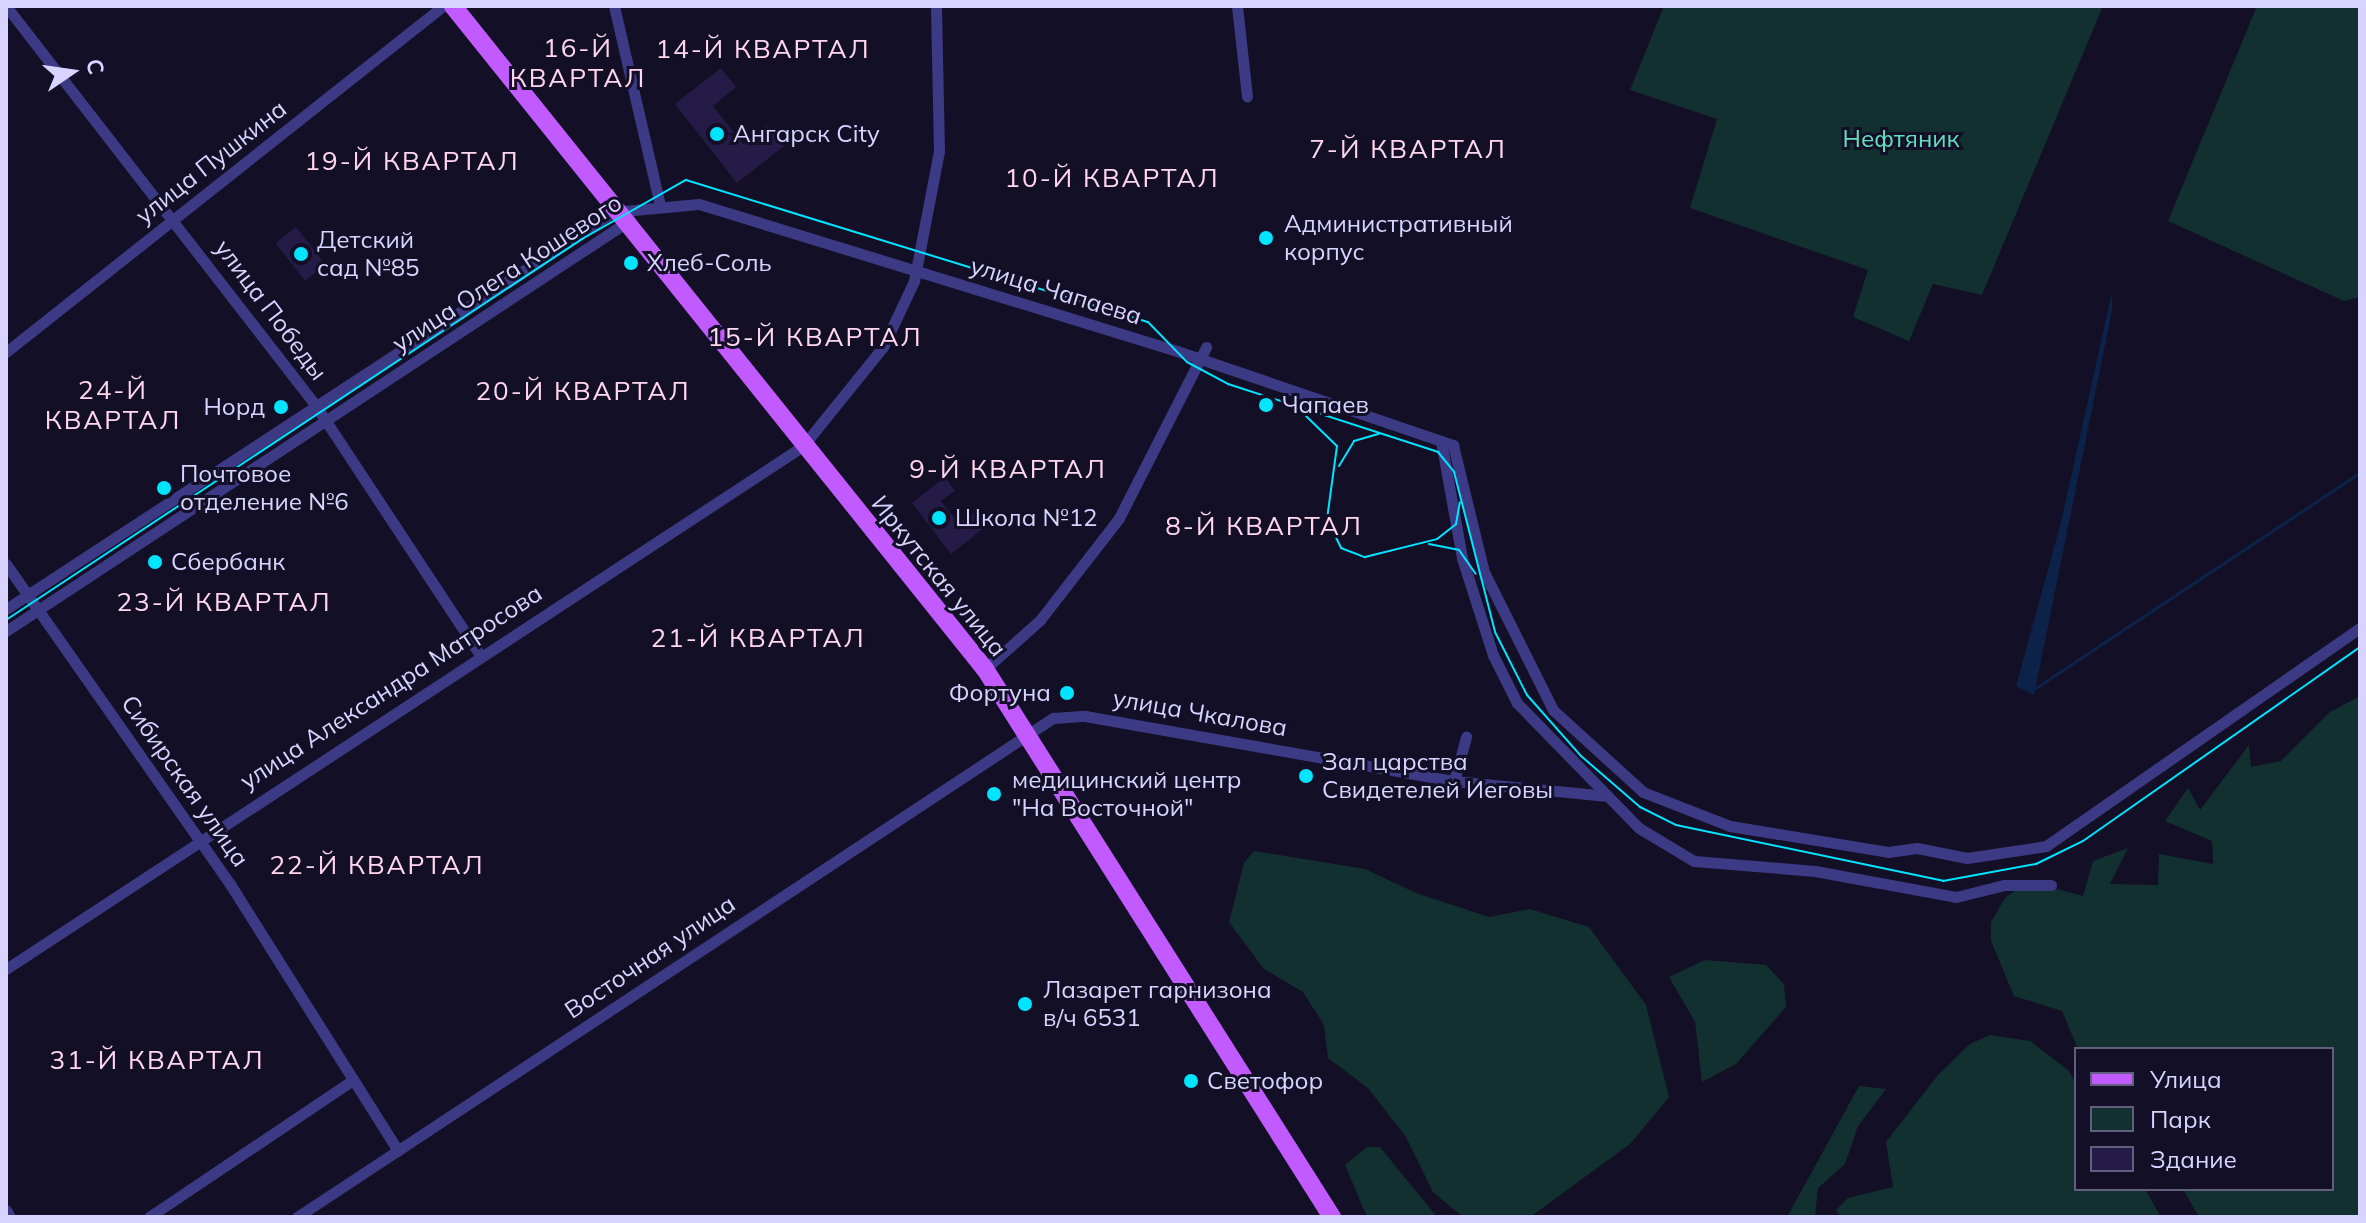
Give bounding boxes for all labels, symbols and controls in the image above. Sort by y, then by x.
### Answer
north arrow [32,32,112,112]
district label: 16-Й КВАРТАЛ [510,32,646,94]
district label: 14-Й КВАРТАЛ [655,33,871,65]
text: С [80,56,111,77]
street label: улица Пушкина [130,94,292,230]
place label: Ангарск City [733,120,880,148]
marker: Ангарск City [708,125,726,143]
park label: Нефтяник [1843,125,1959,153]
district label: 7-Й КВАРТАЛ [1309,133,1507,165]
district label: 19-Й КВАРТАЛ [304,145,520,177]
district label: 10-Й КВАРТАЛ [1004,162,1220,194]
street label: улица Олега Кошевого [387,188,627,358]
place label: Административный корпус [1284,210,1513,266]
place label: Детский сад №85 [317,226,419,282]
marker: Административный корпус [1255,227,1277,249]
street label: улица Победы [209,234,333,386]
marker: Детский сад №85 [292,245,310,263]
place label: Хлеб-Соль [647,249,772,277]
street label: улица Чапаева [967,251,1145,331]
marker: Хлеб-Соль [622,254,640,272]
district label: 15-Й КВАРТАЛ [707,321,923,353]
district label: 24-Й КВАРТАЛ [45,374,181,436]
district label: 20-Й КВАРТАЛ [475,375,691,407]
place label: Чапаев [1282,391,1369,419]
place label: Норд [203,393,265,421]
marker: Чапаев [1257,396,1275,414]
marker: Норд [272,398,290,416]
district label: 9-Й КВАРТАЛ [909,453,1107,485]
place label: Почтовое отделение №6 [180,460,349,516]
marker: Почтовое отделение №6 [155,479,173,497]
street label: Иркутская улица [865,490,1013,662]
place label: Школа №12 [955,504,1097,532]
marker: Школа №12 [930,509,948,527]
district label: 8-Й КВАРТАЛ [1165,510,1363,542]
place label: Сбербанк [171,548,285,576]
marker: Сбербанк [146,553,164,571]
street label: улица Александра Матросова [235,578,547,796]
district label: 23-Й КВАРТАЛ [116,586,332,618]
district label: 21-Й КВАРТАЛ [650,622,866,654]
place label: Фортуна [949,679,1051,707]
marker: Фортуна [1058,684,1076,702]
street label: улица Чкалова [1111,684,1289,742]
street label: Сибирская улица [115,690,255,872]
place label: Зал царства Свидетелей Иеговы [1322,748,1553,804]
place label: медицинский центр "На Восточной" [1012,766,1241,822]
marker: Зал царства Свидетелей Иеговы [1297,767,1315,785]
marker: медицинский центр "На Восточной" [983,783,1005,805]
district label: 22-Й КВАРТАЛ [269,849,485,881]
street label: Восточная улица [559,889,741,1025]
place label: Лазарет гарнизона в/ч 6531 [1043,976,1272,1032]
marker: Лазарет гарнизона в/ч 6531 [1014,993,1036,1015]
district label: 31-Й КВАРТАЛ [49,1044,265,1076]
legend [2074,1047,2334,1191]
text: Улица [2150,1064,2222,1094]
place label: Светофор [1207,1067,1323,1095]
marker: Светофор [1182,1072,1200,1090]
text: Парк [2150,1104,2211,1134]
text: Здание [2150,1144,2237,1174]

